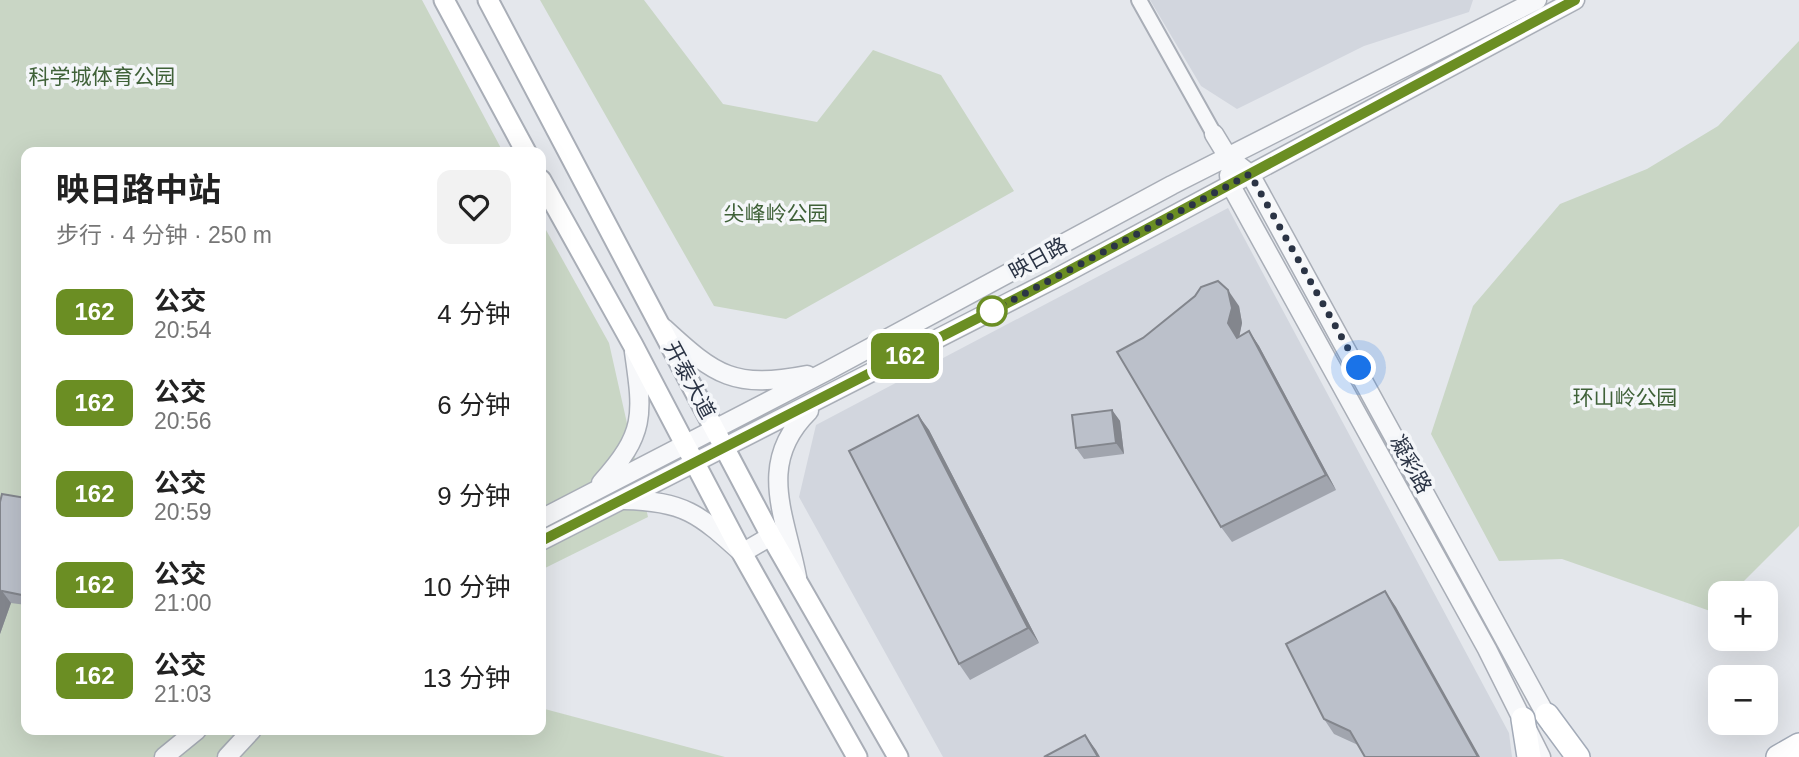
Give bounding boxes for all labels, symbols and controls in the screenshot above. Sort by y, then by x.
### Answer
park label: 科学城体育公园 [29,65,176,88]
button: heart [437,170,511,244]
text: 映日路中站 [56,171,221,208]
park label: 尖峰岭公园 [724,202,829,225]
text: 步行 · 4 分钟 · 250 m [56,222,272,248]
street label: 映日路 [1005,233,1071,283]
text: 公交 [154,286,206,316]
unlabelled marker [977,296,1007,326]
text: 162 [74,298,115,325]
text: 4 分钟 [437,299,511,329]
text: 20:54 [154,317,212,343]
line badge: 162 [865,333,945,379]
street label: 开泰大道 [660,338,720,422]
text: 162 [885,342,925,369]
your location [1341,350,1376,385]
text: 公交 [154,377,206,407]
park label: 环山岭公园 [1573,386,1678,409]
text: 162 [74,389,115,416]
text: 6 分钟 [437,390,511,420]
text: 20:56 [154,408,212,434]
street label: 凝彩路 [1386,431,1436,497]
text: 公交 [154,468,206,498]
text: 162 [74,480,115,507]
text: 9 分钟 [437,481,511,511]
text: 20:59 [154,499,212,525]
text: 公交 [154,559,206,589]
text: 162 [74,571,115,598]
text: 10 分钟 [423,572,511,602]
map controls [1708,581,1778,735]
button: + [1708,581,1778,651]
text: 21:00 [154,590,212,616]
text: 公交 [154,650,206,680]
text: 162 [74,662,115,689]
text: 13 分钟 [423,663,511,693]
button: − [1708,665,1778,735]
text: 21:03 [154,681,212,707]

